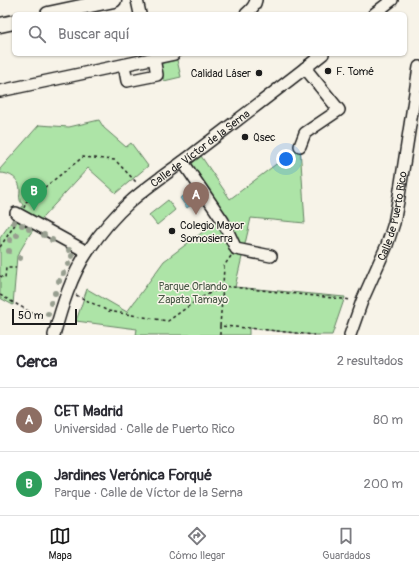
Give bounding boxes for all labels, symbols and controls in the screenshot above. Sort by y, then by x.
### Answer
search box [12,12,407,56]
icon: search [26,23,48,45]
text: Buscar aquí [58,25,130,44]
place label: F. Tomé [336,65,374,78]
marker: F. Tomé [323,66,333,76]
place label: Calidad Láser [191,67,251,80]
marker: Calidad Láser [254,68,264,78]
street label: Calle de Víctor de la Serna [148,107,252,190]
place label: Qsec [253,131,276,144]
marker: Qsec [240,132,250,142]
your location [276,149,296,169]
street label: Calle de Puerto Rico [374,170,409,263]
pin: B [21,178,47,211]
pin: A [183,182,209,215]
place label: Colegio Mayor Somosierra [180,219,244,245]
marker: Colegio Mayor Somosierra [167,226,177,236]
park label: Parque Orlando Zapata Tamayo [158,280,228,306]
scale bar [12,307,77,326]
text: 50 m [18,309,44,322]
text: Cerca [16,351,57,372]
text: 2 resultados [337,353,403,369]
text: CET Madrid [54,402,123,421]
text: A [25,412,33,428]
text: 80 m [373,412,403,428]
text: Universidad · Calle de Puerto Rico [54,421,235,437]
text: Jardines Verónica Forqué [54,466,212,485]
text: B [25,476,33,492]
text: 200 m [364,476,403,492]
text: Parque · Calle de Víctor de la Serna [54,485,243,501]
tab: Mapa [49,525,72,562]
tab: Cómo llegar [169,525,225,562]
tab: Guardados [322,525,370,562]

